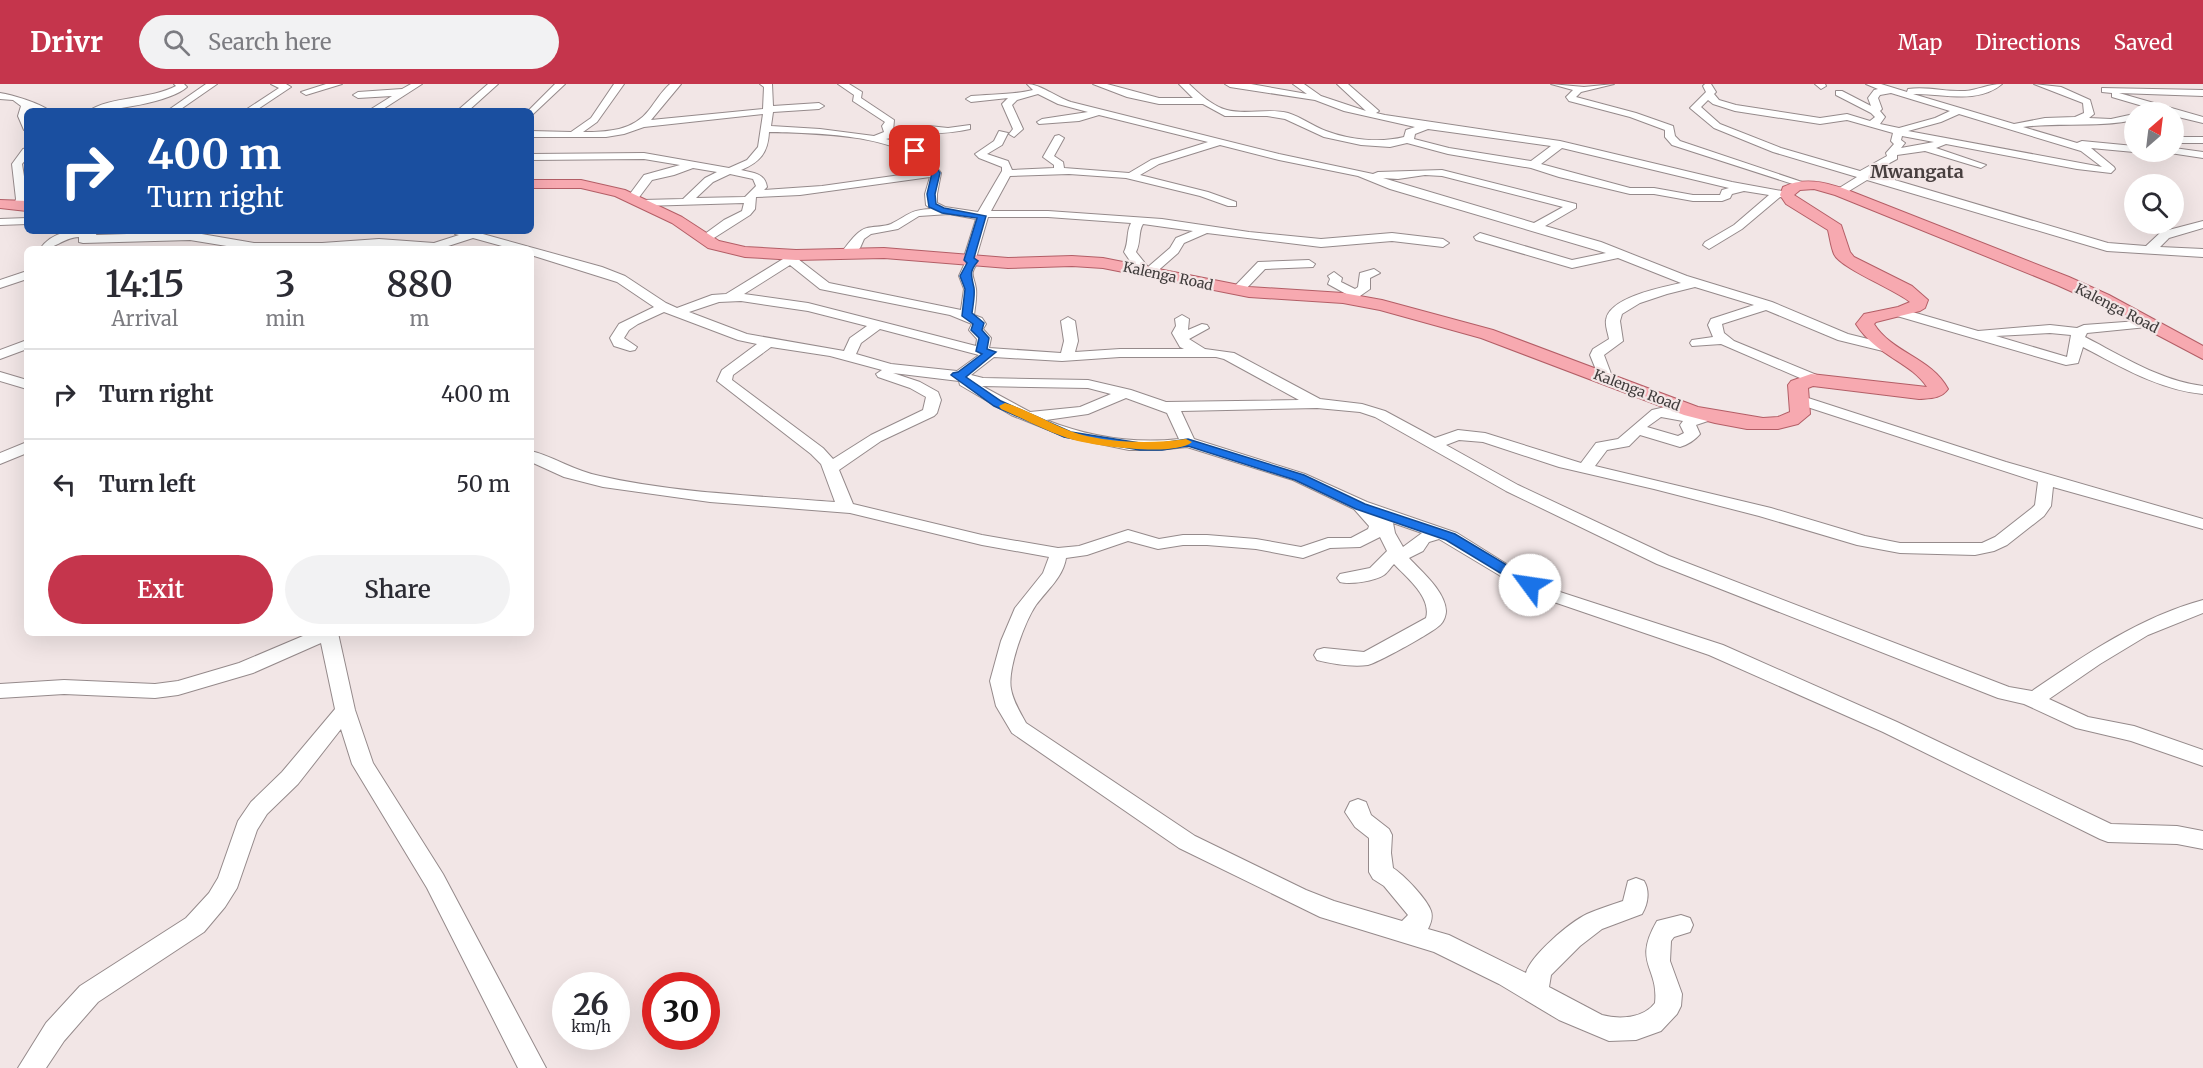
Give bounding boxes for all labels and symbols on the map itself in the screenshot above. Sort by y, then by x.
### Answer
north arrow [2124,102,2184,162]
pin [889,125,940,176]
district label: Mwangata [1870,160,1964,183]
street label: Kalenga Road [1121,258,1215,294]
street label: Kalenga Road [2072,279,2162,337]
street label: Kalenga Road [1591,365,1684,415]
position arrow [1498,553,1562,617]
speed limit sign: 30 [642,972,720,1050]

